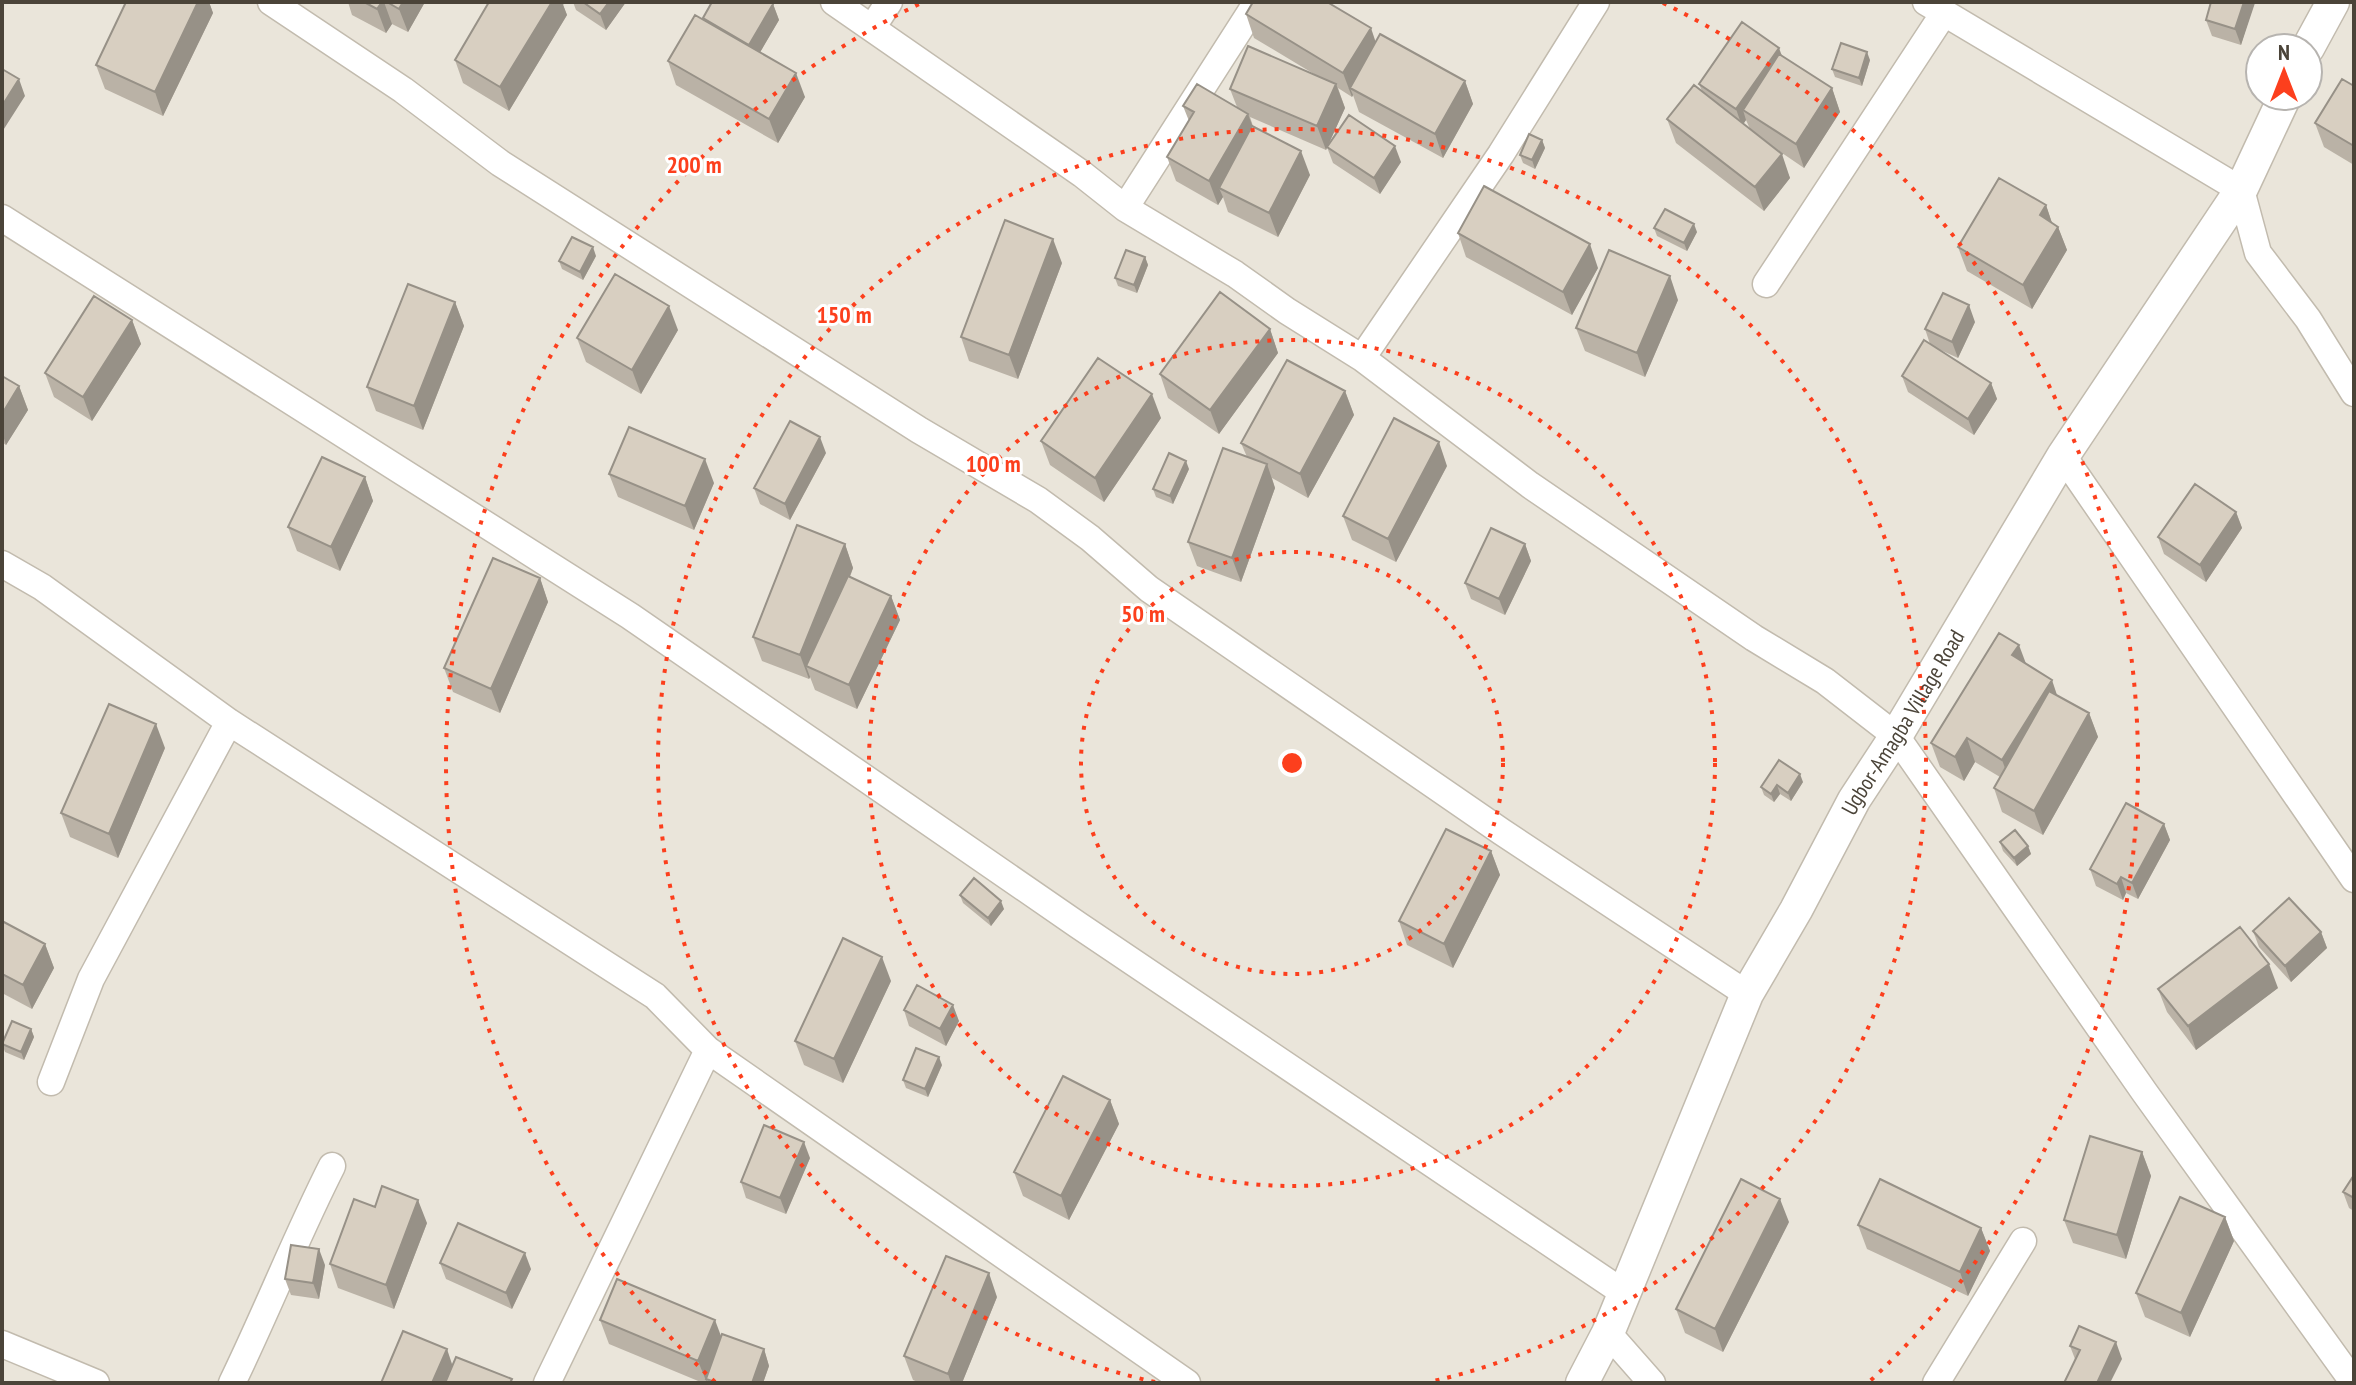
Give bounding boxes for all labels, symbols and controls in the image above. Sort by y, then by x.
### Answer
north arrow [2244,32,2324,112]
text: N [2278,38,2290,66]
text: 200 m [666,149,722,180]
text: 150 m [816,299,872,330]
text: 100 m [965,448,1021,479]
text: 50 m [1121,598,1165,629]
street label: Ugbor-Amagba Village Road [1835,624,1970,820]
centre of rings [1278,749,1306,777]

